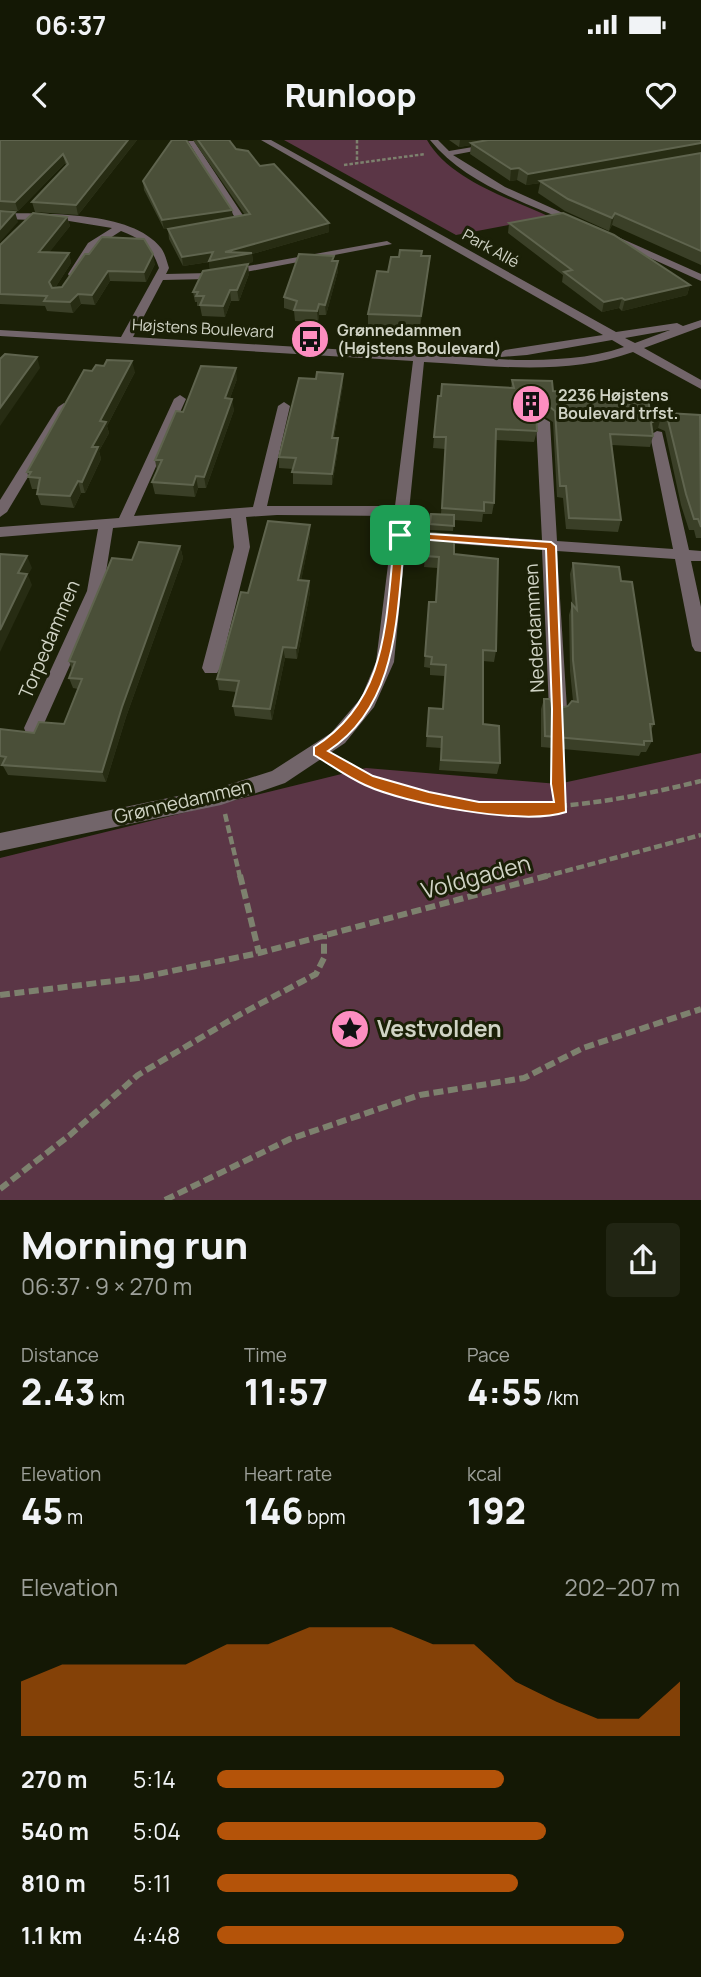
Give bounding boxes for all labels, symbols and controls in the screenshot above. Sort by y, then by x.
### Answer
text: 06:37 [35,7,106,43]
text: Runloop [285,73,416,117]
icon: back [21,76,59,114]
icon: heart [642,76,680,114]
street label: Park Allé [459,223,523,273]
street label: Højstens Boulevard [131,313,275,343]
bus stop icon: Grønnedammen (Højstens Boulevard) [289,318,331,360]
place label: Grønnedammen (Højstens Boulevard) [337,319,501,359]
building icon: 2236 Højstens Boulevard trfst. [510,383,552,425]
place label: 2236 Højstens Boulevard trfst. [558,384,678,424]
pin [370,505,430,565]
icon: arrive [381,516,419,554]
street label: Nederdammen [518,563,550,693]
street label: Torpedammen [12,576,86,702]
street label: Grønnedammen [111,772,255,830]
street label: Voldgaden [418,846,534,906]
place icon: Vestvolden [329,1008,371,1050]
place label: Vestvolden [377,1012,502,1044]
text: Morning run [21,1218,248,1270]
button: share [606,1223,680,1297]
text: 06:37 · 9 × 270 m [21,1270,192,1302]
text: Distance [21,1342,99,1368]
text: Time [244,1342,287,1368]
text: Pace [467,1342,510,1368]
text: 2.43 [21,1368,96,1416]
text: 11:57 [244,1368,328,1416]
text: 4:55 [467,1368,542,1416]
text: km [96,1385,125,1411]
text: /km [542,1385,579,1411]
text: Elevation [21,1461,101,1487]
text: Heart rate [244,1461,332,1487]
text: kcal [467,1461,502,1487]
text: 45 [21,1487,63,1535]
text: 146 [244,1487,303,1535]
text: 192 [467,1487,526,1535]
text: m [63,1504,83,1530]
text: bpm [303,1504,346,1530]
text: Elevation [21,1571,118,1603]
text: 202–207 m [565,1571,680,1603]
text: 270 m [21,1763,87,1795]
text: 5:14 [133,1763,176,1795]
text: 540 m [21,1815,89,1847]
text: 5:04 [133,1815,181,1847]
text: 810 m [21,1867,86,1899]
text: 5:11 [133,1867,171,1899]
text: 1.1 km [21,1919,82,1951]
text: 4:48 [133,1919,180,1951]

